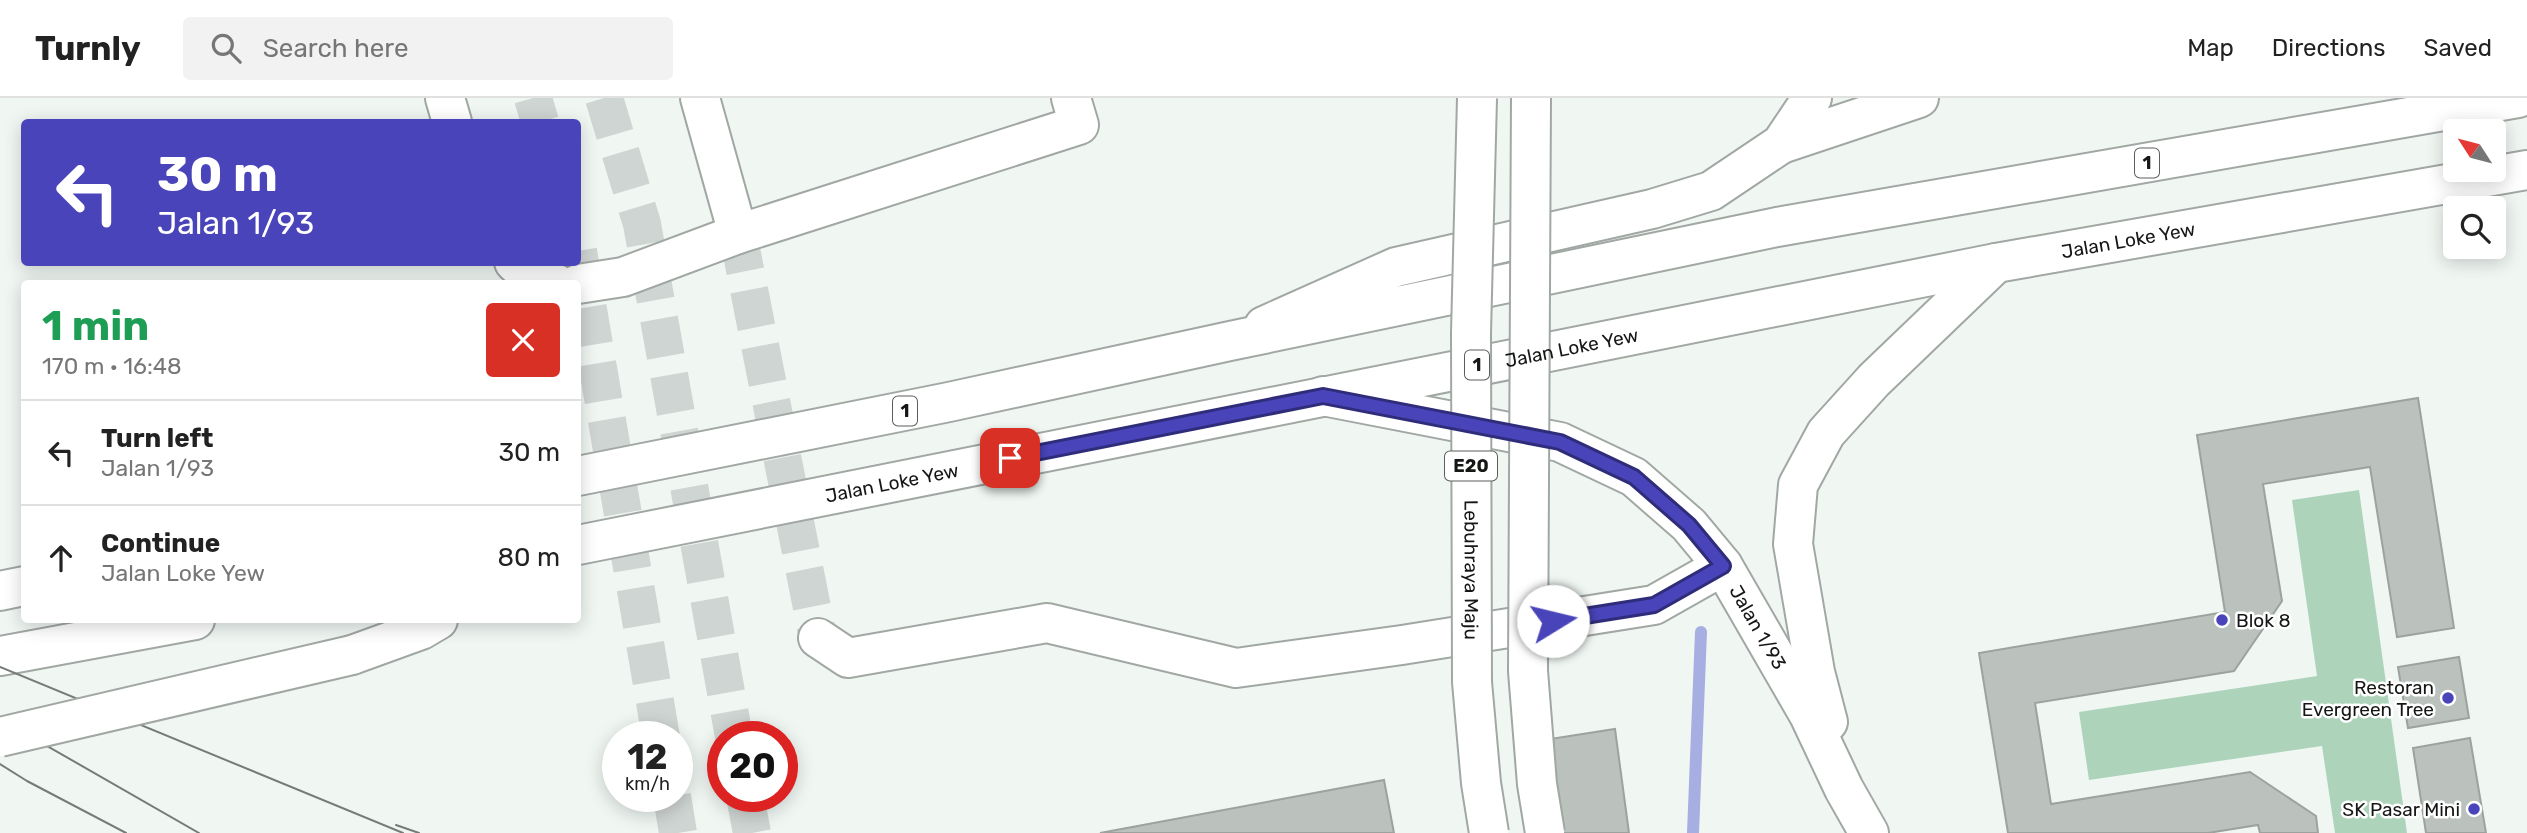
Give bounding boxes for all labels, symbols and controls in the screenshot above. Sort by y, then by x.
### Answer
search box [183,17,673,80]
text: Turnly [35,29,141,68]
icon: search [207,29,245,67]
text: Search here [263,33,409,64]
text: Map [2187,34,2234,62]
text: Directions [2272,34,2385,62]
text: Saved [2423,34,2492,62]
north arrow [2443,119,2506,182]
map controls [2443,119,2506,259]
text: 30 m [157,145,278,203]
icon: left [42,147,133,238]
road number: 1 [2135,149,2159,178]
button: search [2443,196,2506,259]
text: Jalan 1/93 [157,204,314,242]
street label: Jalan Loke Yew [2059,217,2197,263]
text: 1 min [42,301,149,351]
button: close [486,303,560,377]
street label: Jalan Loke Yew [1503,323,1640,372]
road number: 1 [1465,351,1489,380]
text: 170 m · 16:48 [42,352,182,380]
road number: 1 [893,396,917,426]
text: Turn left [101,423,213,454]
pin [980,428,1040,488]
icon: left [42,434,80,472]
text: 30 m [498,437,560,468]
icon: arrive [991,439,1029,477]
road number: E20 [1445,452,1497,480]
text: Jalan 1/93 [101,454,214,482]
street label: Jalan Loke Yew [823,458,961,507]
street label: Lebuhraya Maju [1460,500,1483,640]
text: Continue [101,528,220,559]
icon: ahead [42,539,80,577]
text: 80 m [497,542,560,573]
text: Jalan Loke Yew [101,559,265,587]
street label: Jalan 1/93 [1725,581,1792,673]
position arrow [1516,584,1590,658]
place label: Blok 8 [2236,609,2291,632]
marker: Blok 8 [2214,612,2230,628]
place label: Restoran Evergreen Tree [2302,676,2434,721]
marker: Restoran Evergreen Tree [2440,690,2456,706]
speed limit sign: 20 [707,721,798,812]
text: 12 [627,736,668,778]
text: km/h [625,773,670,795]
place label: SK Pasar Mini [2342,798,2460,821]
marker: SK Pasar Mini [2466,801,2482,817]

